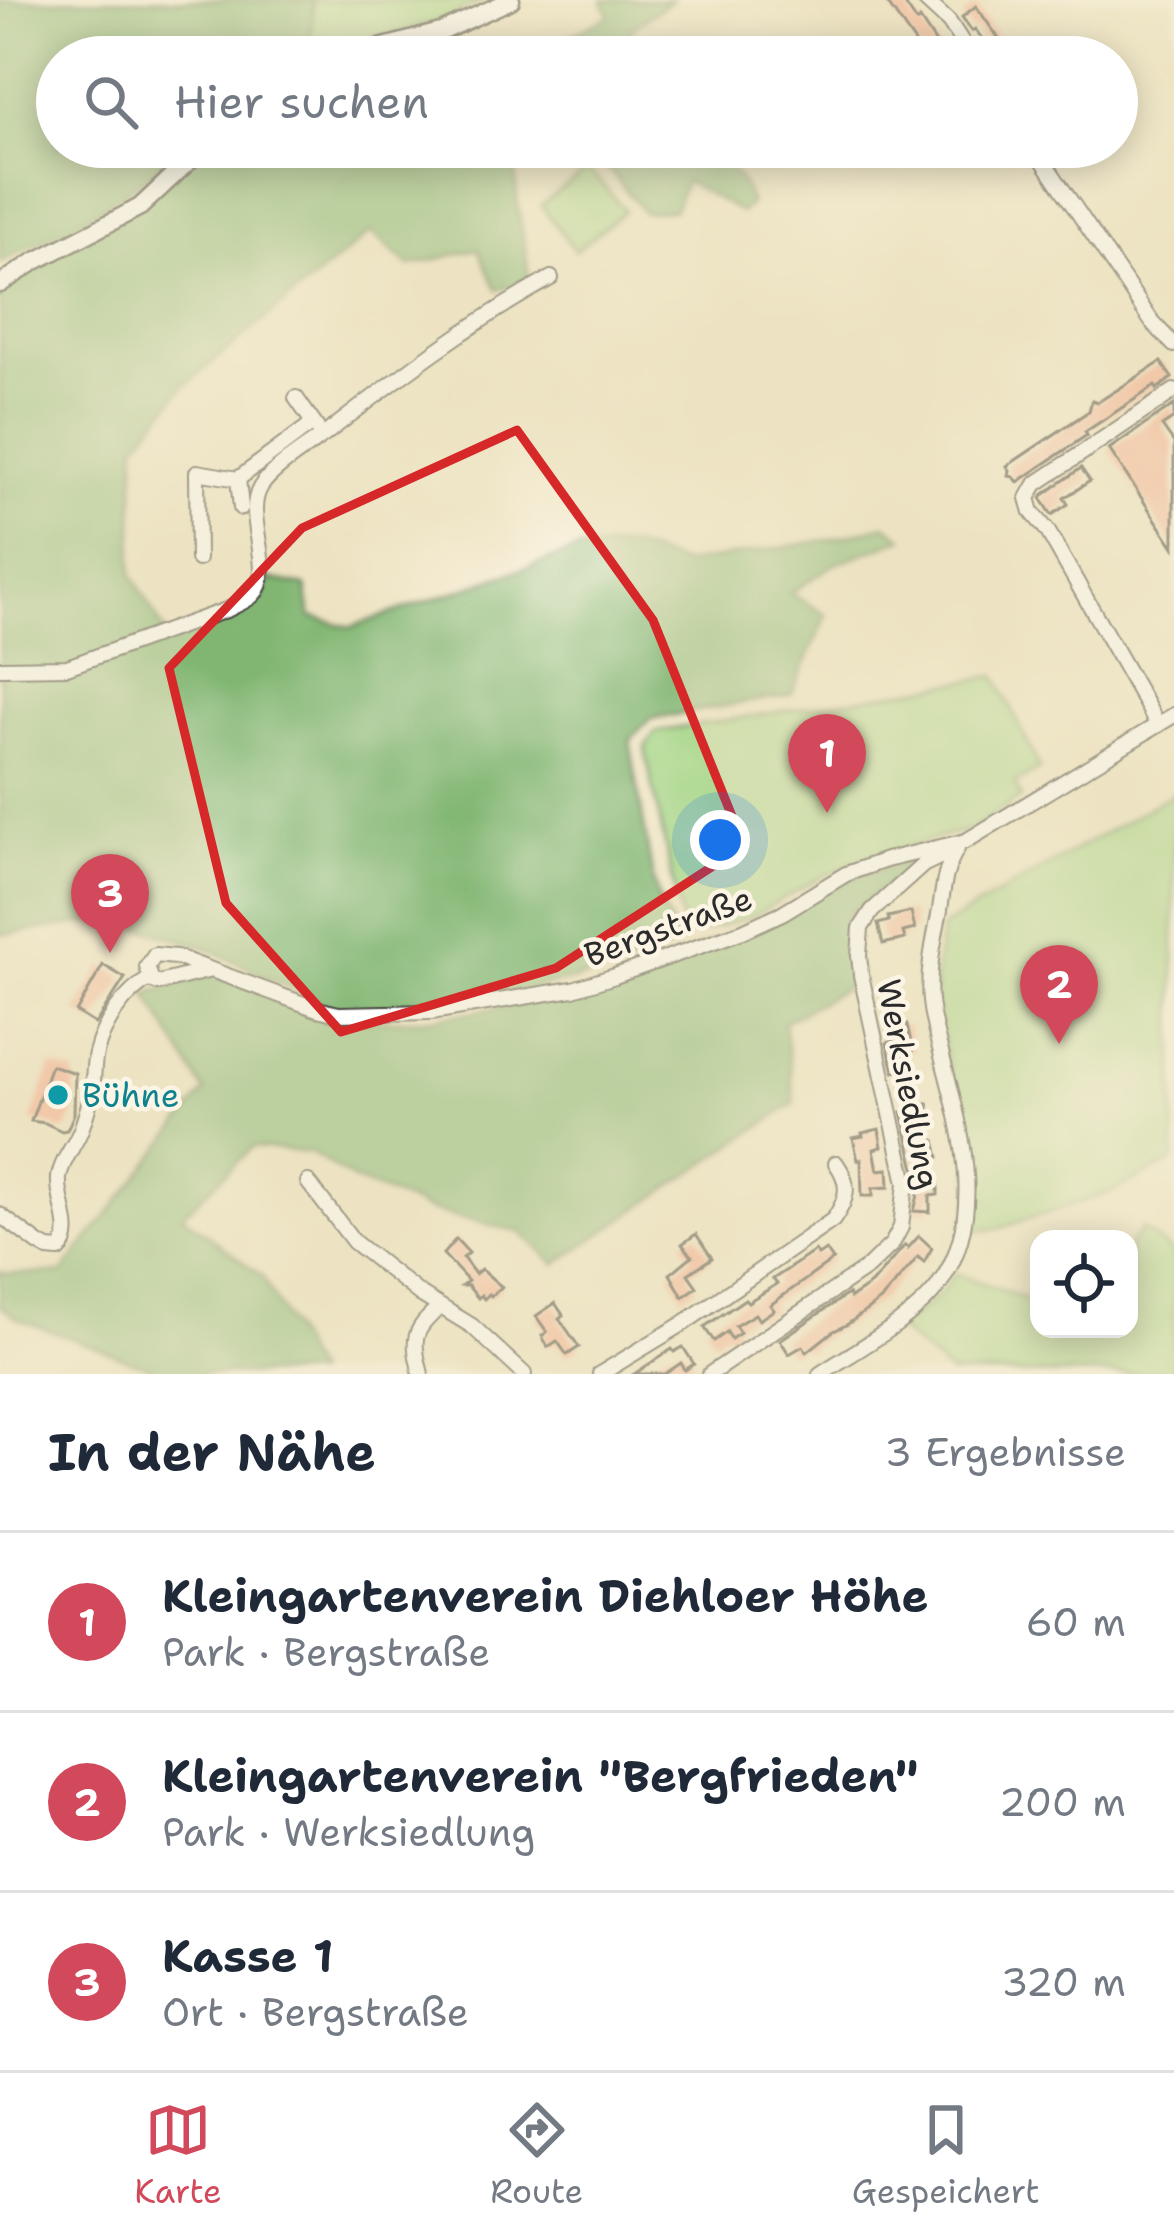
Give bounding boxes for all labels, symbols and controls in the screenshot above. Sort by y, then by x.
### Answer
search box [36,36,1138,168]
icon: search [78,69,144,135]
text: Hier suchen [174,72,429,132]
pin: 1 [788,714,866,813]
your location [690,810,750,870]
pin: 3 [71,854,149,953]
street label: Bergstraße [578,875,758,978]
pin: 2 [1020,945,1098,1044]
street label: Werksiedlung [866,975,951,1193]
place label: Bühne [82,1073,179,1118]
marker: Bühne [45,1082,71,1108]
map controls [1030,1230,1138,1338]
button: locate [1030,1230,1138,1338]
text: In der Nähe [48,1418,376,1486]
text: 3 Ergebnisse [885,1426,1126,1478]
text: Kleingartenverein Diehloer Höhe [162,1566,929,1626]
text: 1 [78,1596,96,1648]
text: 60 m [1026,1596,1126,1648]
text: Park · Bergstraße [162,1626,490,1678]
text: Kleingartenverein "Bergfrieden" [162,1746,918,1806]
text: 2 [73,1776,101,1828]
text: 200 m [999,1776,1126,1828]
text: Park · Werksiedlung [162,1806,535,1858]
text: Kasse 1 [162,1926,334,1986]
text: 3 [73,1956,101,2008]
text: 320 m [1001,1956,1126,2008]
text: Ort · Bergstraße [162,1986,469,2038]
tab: Karte [134,2097,222,2214]
tab: Route [490,2097,583,2214]
tab: Gespeichert [852,2097,1040,2214]

